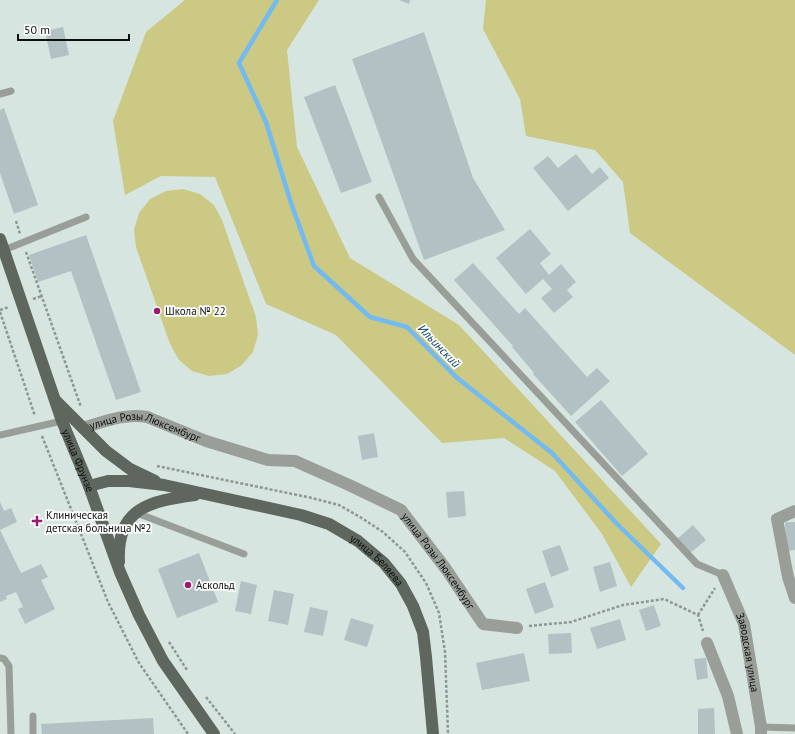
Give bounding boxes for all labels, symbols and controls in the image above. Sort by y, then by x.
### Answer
scale bar [18,16,129,42]
text: 50 m [24,22,50,37]
place label: Школа № 22 [165,304,226,318]
marker: Школа № 22 [152,306,162,316]
water label: Ильинский [415,321,464,370]
street label: улица Розы Люксембург [88,409,204,445]
street label: улица Фрунзе [59,427,98,494]
place label: Клиническая детская больница №2 [46,508,152,535]
street label: улица Розы Люксембург [399,510,478,613]
marker: Клиническая детская больница №2 [31,515,43,527]
street label: улица Беляева [348,531,407,589]
place label: Аскольд [196,578,235,592]
marker: Аскольд [183,580,193,590]
street label: Заводская улица [733,611,762,693]

